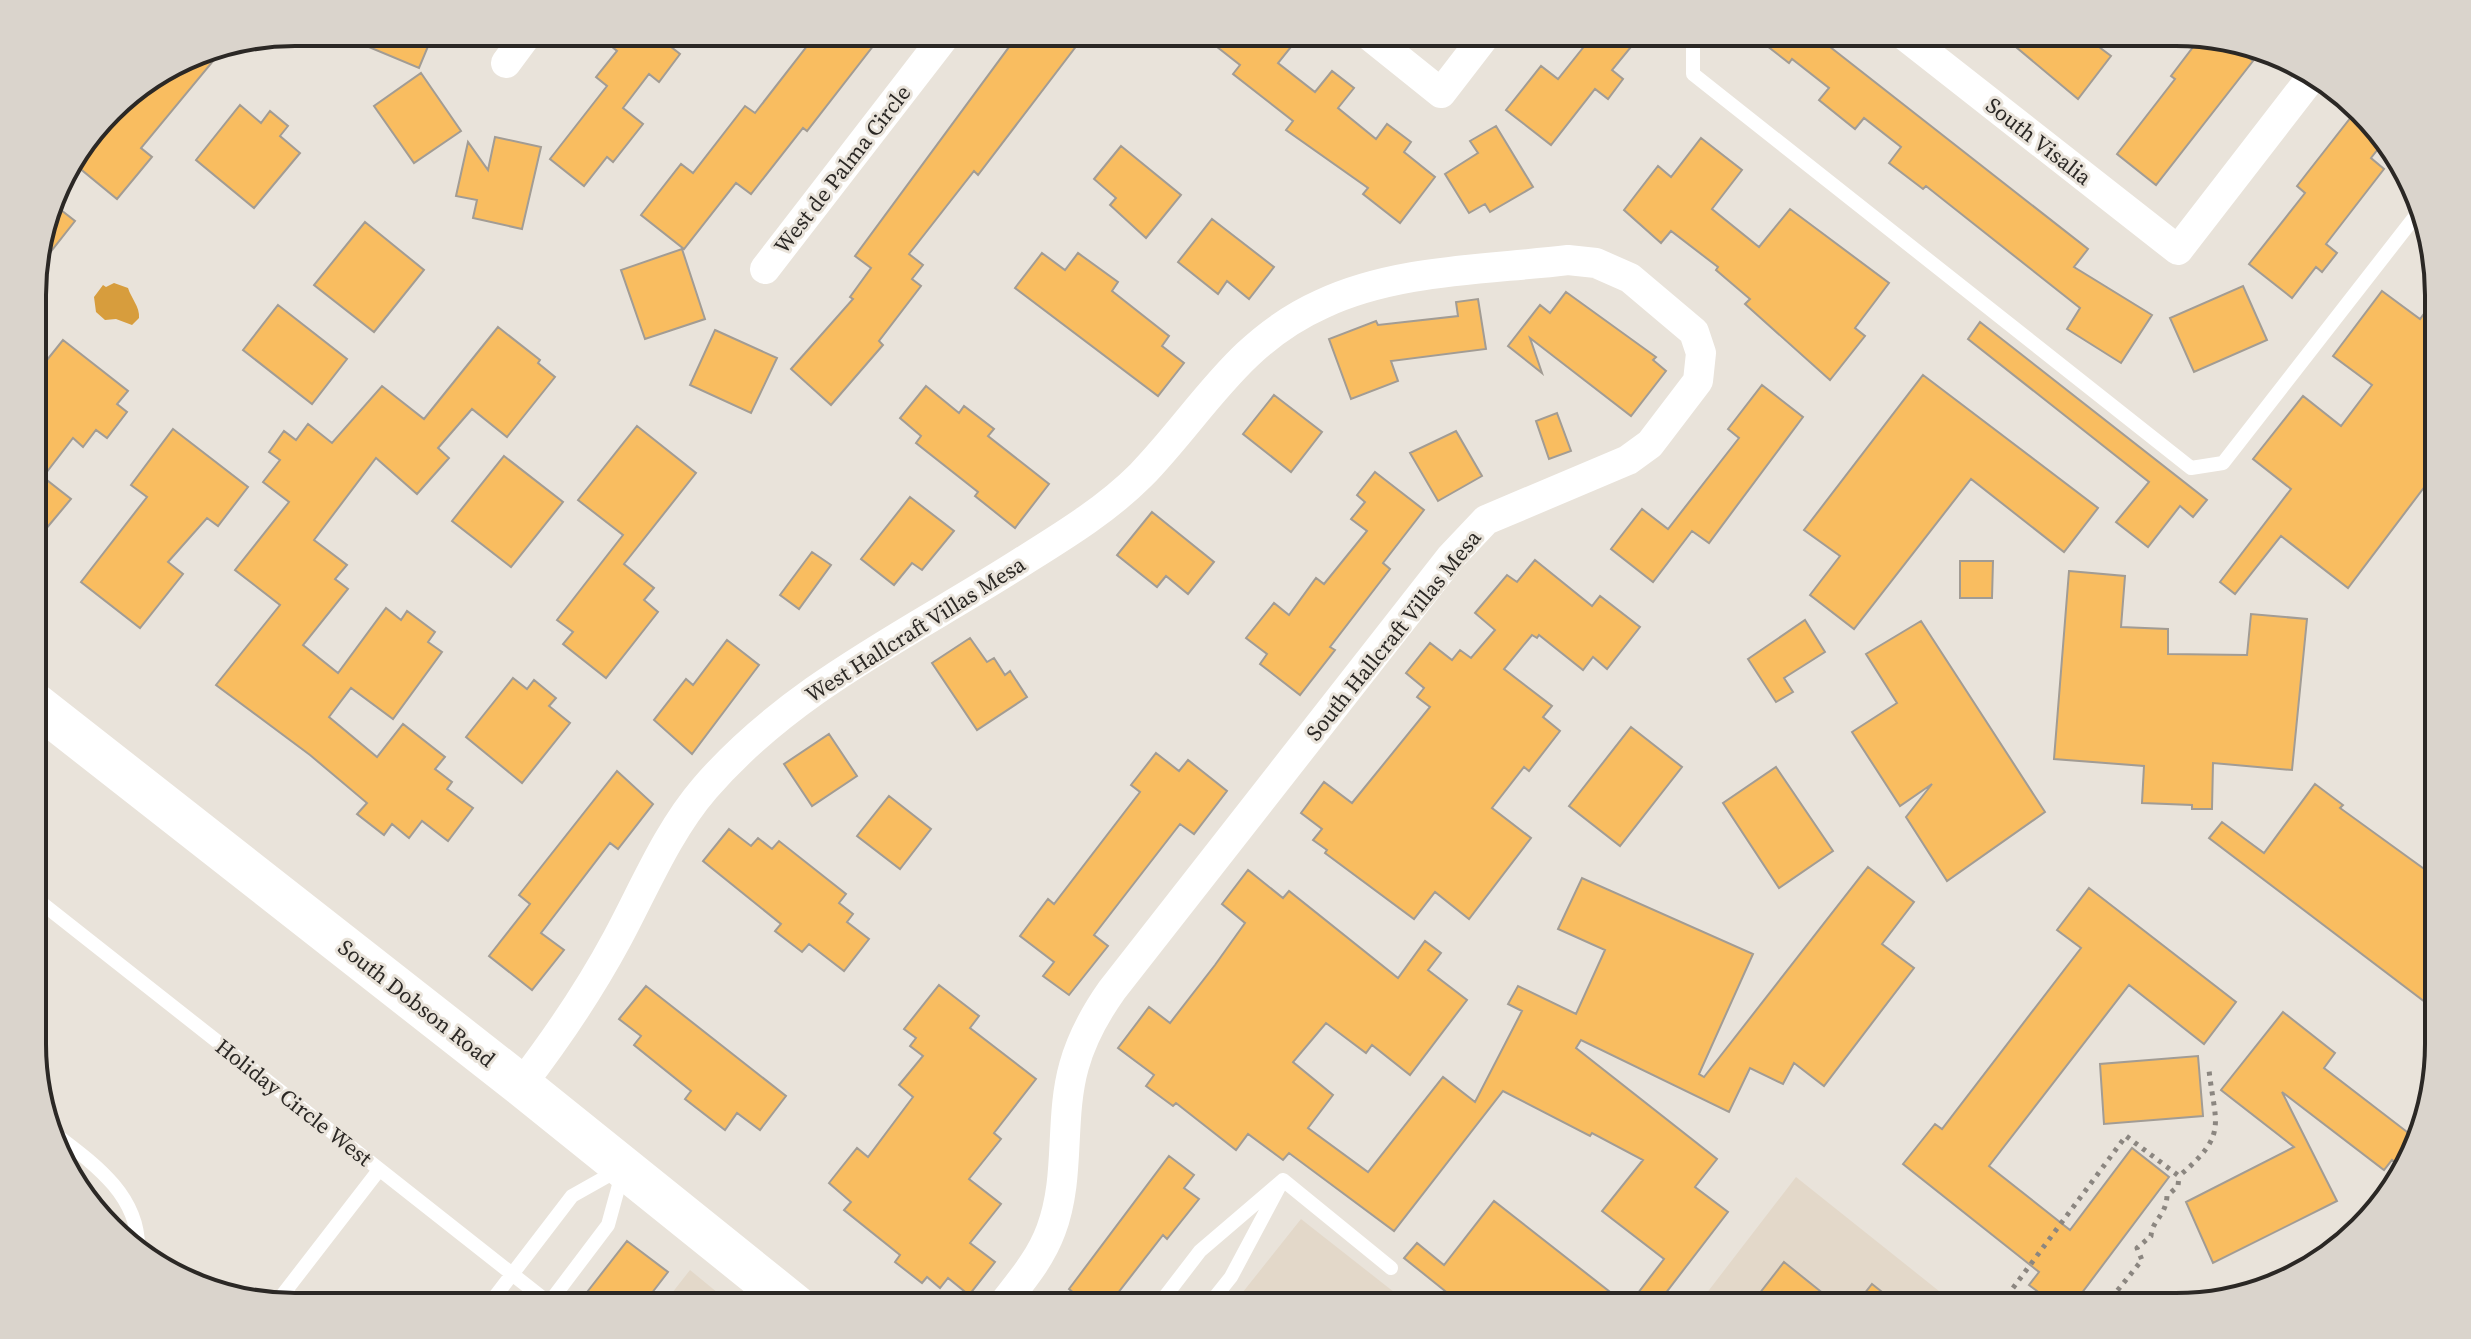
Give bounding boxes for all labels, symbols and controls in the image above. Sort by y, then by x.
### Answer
street label: West de Palma Circle [767,79,917,259]
street label: South Visalia [1980,90,2099,192]
street label: South Hallcraft Villas Mesa [1299,523,1488,747]
street label: West Hallcraft Villas Mesa [799,548,1031,709]
street label: South Dobson Road [332,932,502,1074]
street label: Holiday Circle West [209,1031,379,1173]

